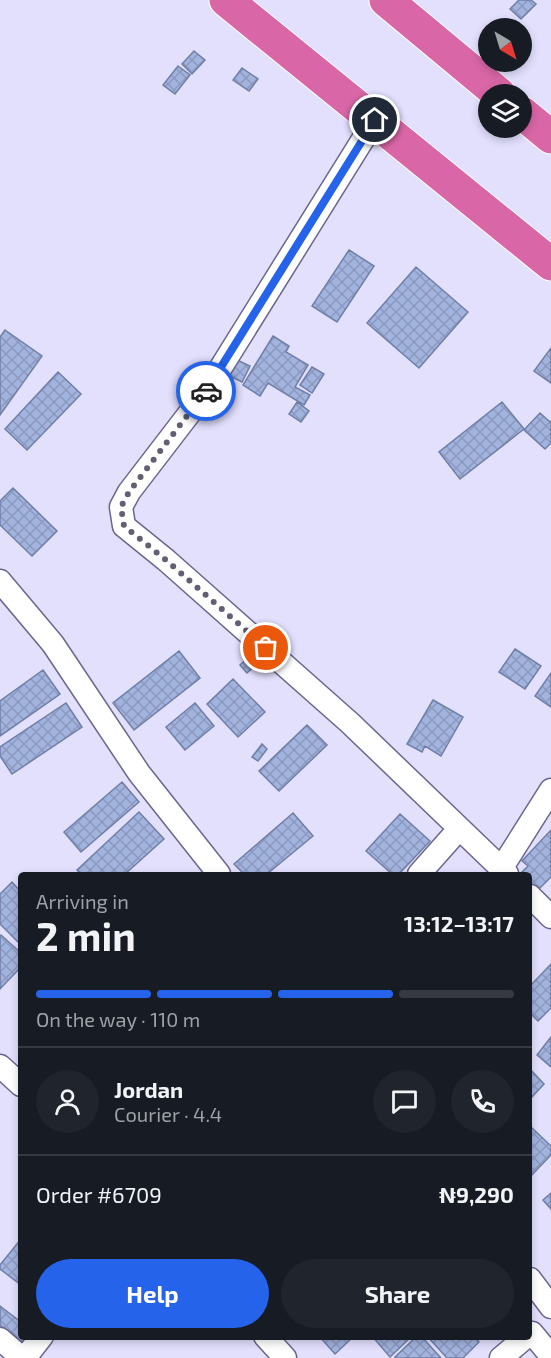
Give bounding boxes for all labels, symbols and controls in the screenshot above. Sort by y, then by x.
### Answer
north arrow [478,18,532,72]
map controls [478,18,532,138]
button: layers [478,84,532,138]
pin [349,94,400,145]
icon: home [358,103,391,136]
courier [176,361,236,421]
icon: car [190,375,223,408]
pin [240,622,291,673]
icon: bag [249,631,282,664]
text: Arriving in [36,889,129,913]
text: 13:12–13:17 [404,910,514,936]
text: 2 min [36,912,136,959]
text: On the way · 110 m [36,1007,200,1031]
button: person [36,1070,99,1133]
button: chat [373,1070,436,1133]
button: phone [451,1070,514,1133]
text: Jordan [114,1076,183,1102]
text: Courier · 4.4 [114,1102,222,1126]
text: Order #6709 [36,1181,162,1207]
text: ₦9,290 [439,1181,514,1207]
button: Help [36,1259,269,1328]
button: Share [281,1259,514,1328]

